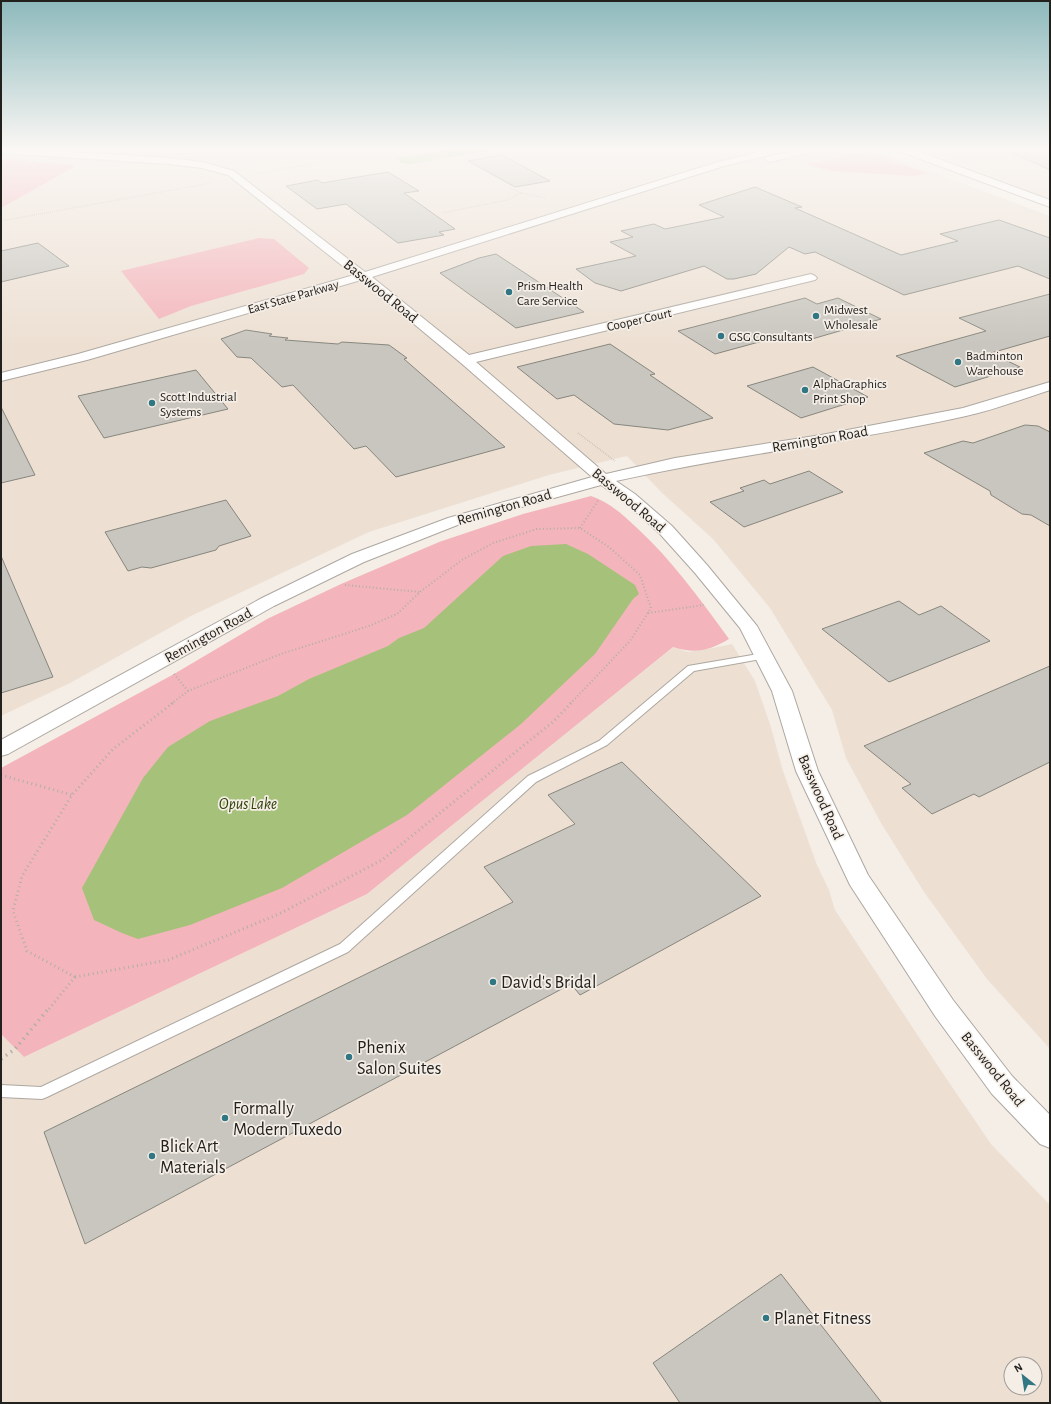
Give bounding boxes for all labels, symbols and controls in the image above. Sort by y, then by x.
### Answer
street label: Basswood Road [341,257,421,326]
street label: East State Parkway [246,278,341,317]
place label: Prism Health Care Service [517,280,583,308]
marker: Prism Health Care Service [504,287,514,297]
place label: Midwest Wholesale [824,304,878,332]
street label: Cooper Court [606,307,673,334]
marker: Midwest Wholesale [811,311,821,321]
marker: GSG Consultants [716,331,726,341]
place label: GSG Consultants [729,331,813,344]
place label: Badminton Warehouse [966,350,1024,378]
marker: Badminton Warehouse [953,357,963,367]
place label: AlphaGraphics Print Shop [813,378,887,406]
marker: AlphaGraphics Print Shop [800,385,810,395]
place label: Scott Industrial Systems [160,391,237,419]
marker: Scott Industrial Systems [147,398,157,408]
street label: Remington Road [771,424,869,455]
street label: Basswood Road [589,465,668,535]
street label: Remington Road [455,487,553,528]
street label: Remington Road [162,605,255,666]
street label: Basswood Road [795,753,846,842]
water label: Opus Lake [219,796,277,813]
place label: David's Bridal [501,974,596,992]
marker: David's Bridal [488,977,498,987]
street label: Basswood Road [958,1029,1027,1109]
place label: Phenix Salon Suites [357,1039,441,1078]
marker: Phenix Salon Suites [344,1052,354,1062]
place label: Formally Modern Tuxedo [233,1100,342,1139]
marker: Formally Modern Tuxedo [220,1113,230,1123]
place label: Blick Art Materials [160,1138,226,1177]
marker: Blick Art Materials [147,1151,157,1161]
place label: Planet Fitness [774,1310,871,1328]
marker: Planet Fitness [761,1313,771,1323]
north arrow [1003,1356,1043,1396]
text: N [1012,1361,1024,1374]

